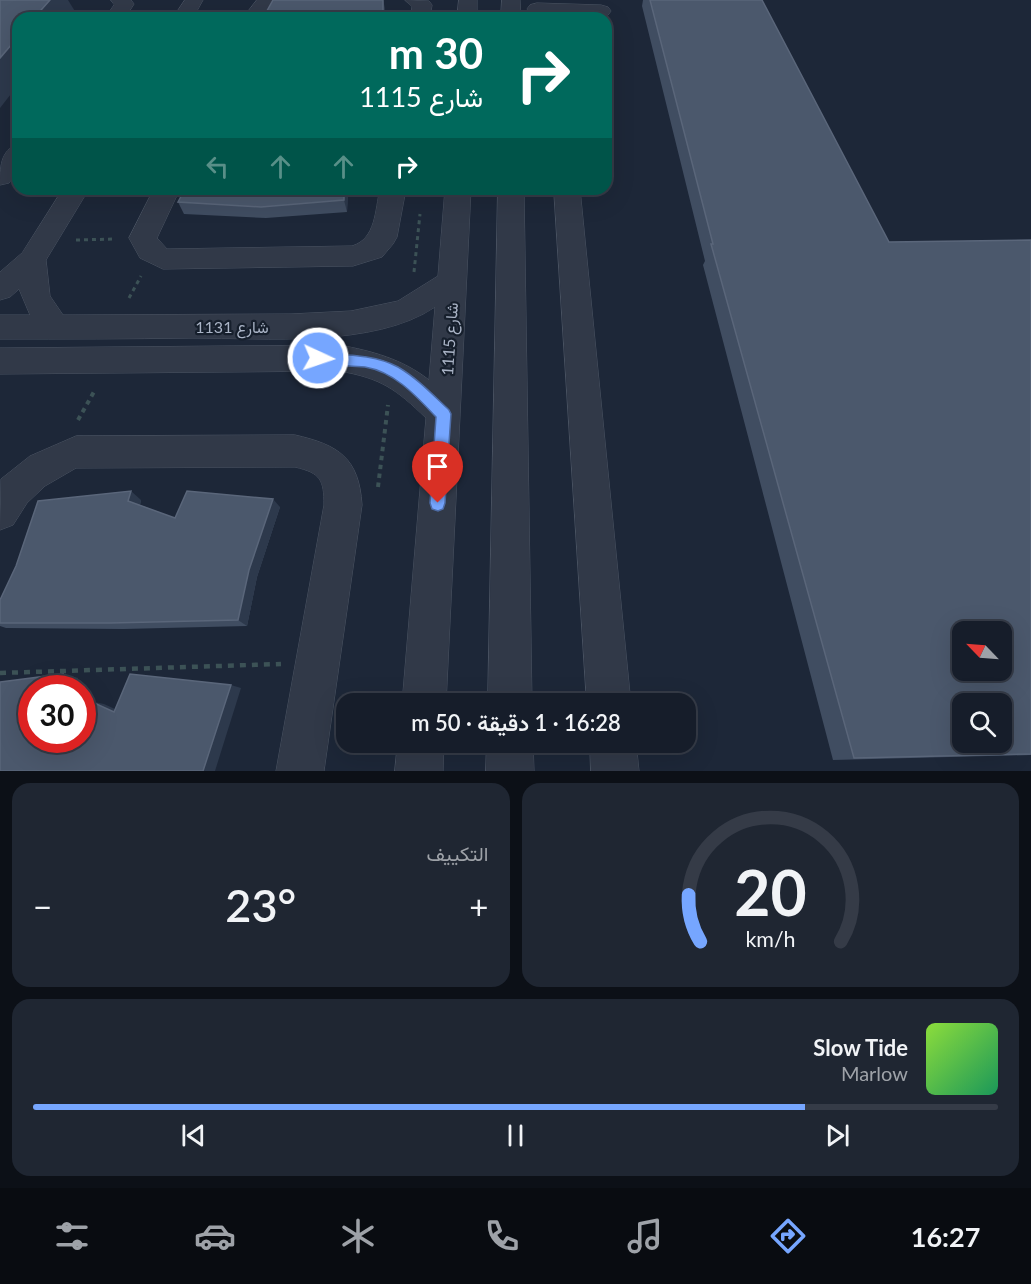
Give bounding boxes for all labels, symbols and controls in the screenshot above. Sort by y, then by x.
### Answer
text: 30 m [389,28,483,78]
icon: right [504,36,582,114]
text: شارع 1115 [359,80,483,113]
icon: left [201,150,234,183]
icon: ahead [264,150,297,183]
icon: ahead [327,150,360,183]
icon: right [390,150,423,183]
street label: شارع 1115 [437,302,464,376]
street label: شارع 1131 [195,317,269,339]
position arrow [286,326,350,390]
pin [412,441,463,503]
icon: arrive [421,450,454,483]
north arrow [952,621,1012,681]
map controls [952,621,1012,753]
speed limit sign: 30 [18,675,96,753]
button: search [952,693,1012,753]
text: 16:28 · 1 دقيقة · 50 m [411,709,621,736]
text: التكييف [426,841,489,865]
text: 20 [734,854,806,929]
text: 23° [225,878,296,932]
text: − [33,886,52,926]
text: + [469,886,488,926]
text: km/h [745,926,795,952]
text: Slow Tide [813,1034,908,1061]
text: Marlow [841,1061,908,1085]
icon: previous [177,1119,210,1152]
icon: pause [499,1119,532,1152]
icon: next [821,1119,854,1152]
icon: filters [51,1215,93,1257]
icon: car [194,1215,236,1257]
icon: climate [337,1215,379,1257]
icon: phone [481,1215,523,1257]
icon: music [624,1215,666,1257]
icon: directions [767,1215,809,1257]
text: 16:27 [911,1220,980,1253]

